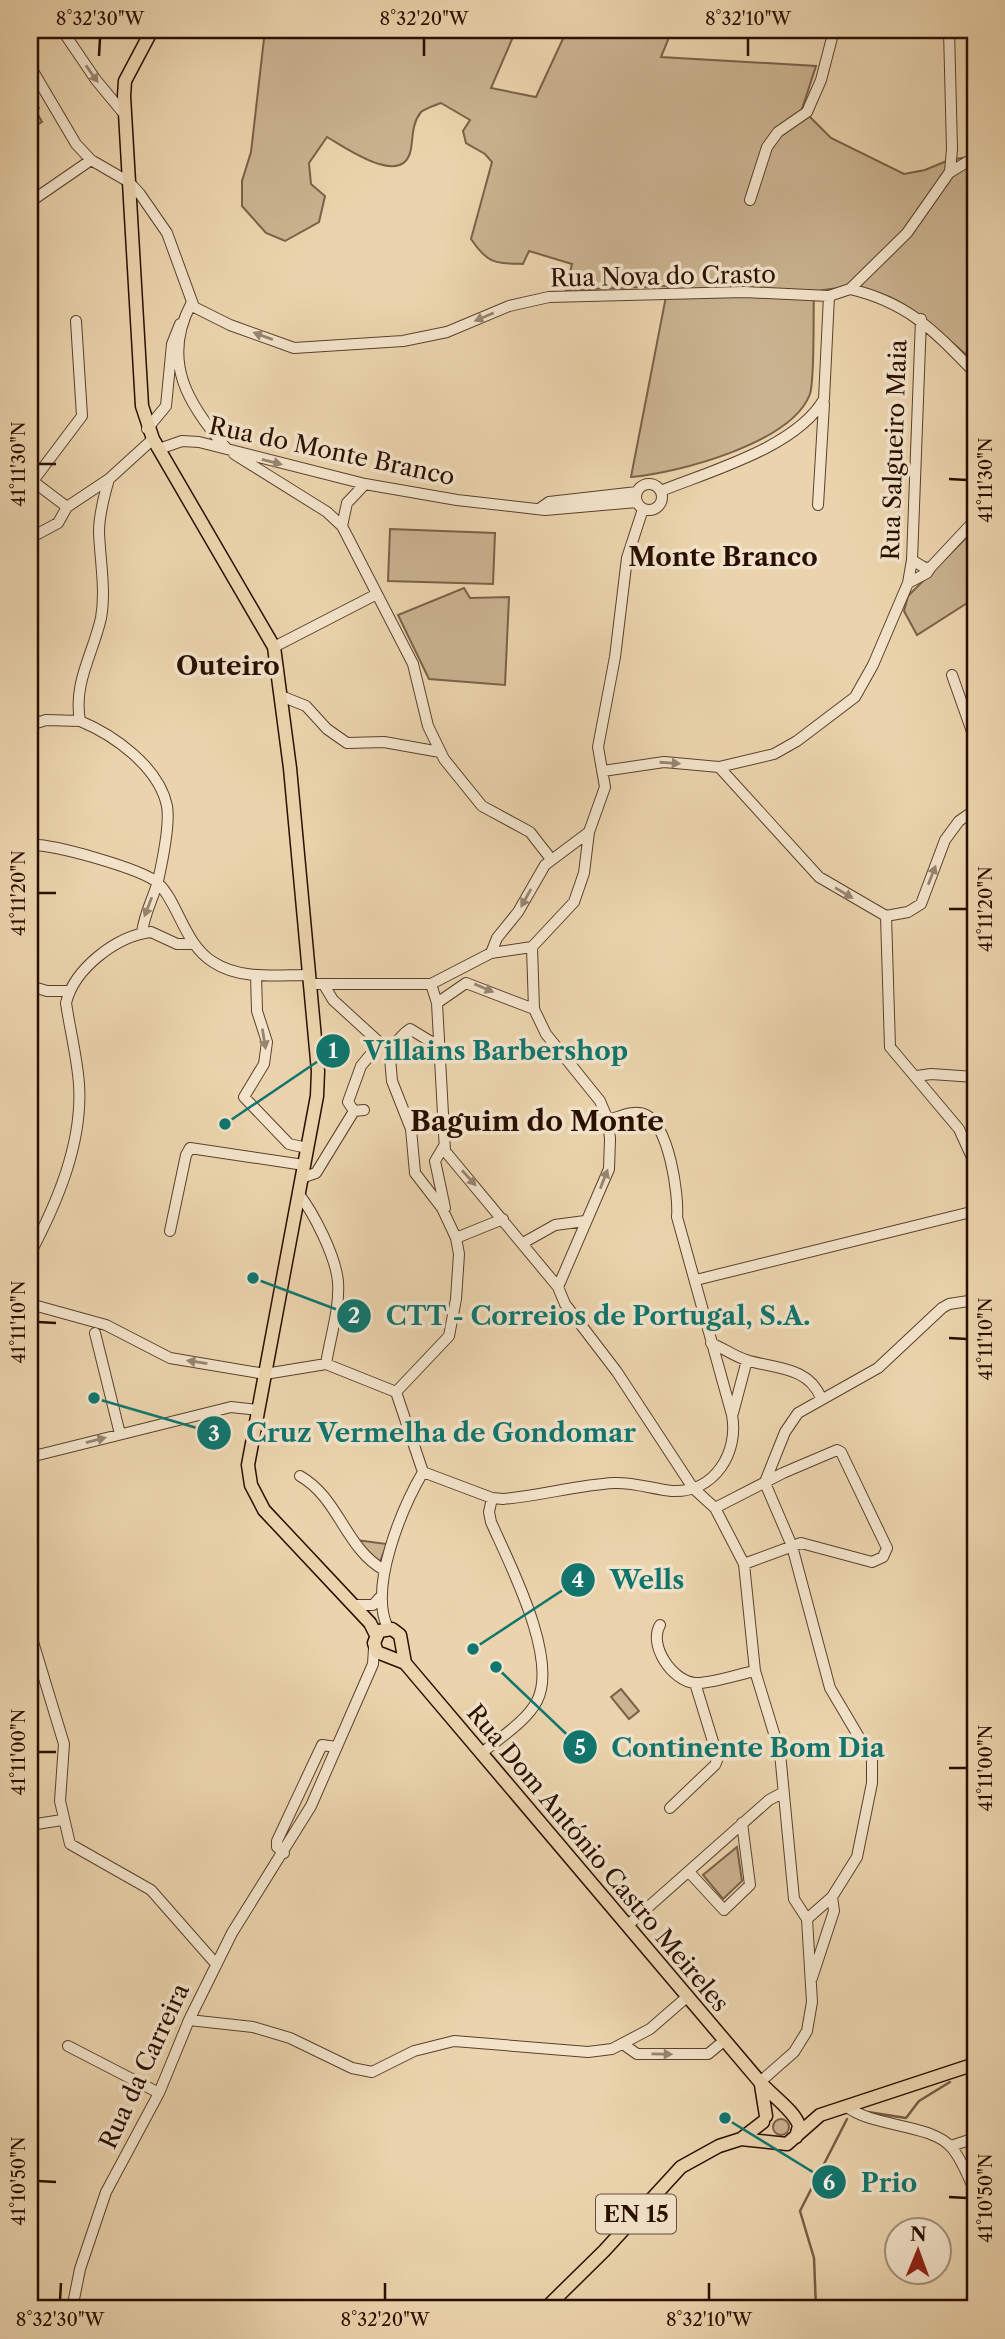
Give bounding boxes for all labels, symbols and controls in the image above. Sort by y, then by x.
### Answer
text: 8°32'30"W [56,8,146,30]
text: 8°32'20"W [380,8,470,30]
text: 8°32'10"W [705,8,792,30]
one-way arrow [85,64,98,83]
street label: Rua Nova do Crasto [550,260,776,292]
one-way arrow [474,311,495,322]
one-way arrow [252,331,273,342]
street label: Rua Salgueiro Maia [876,339,912,561]
street label: Rua do Monte Branco [207,411,457,491]
text: 41°11'30"N [8,421,30,507]
text: 41°11'30"N [975,437,997,523]
one-way arrow [261,457,283,468]
district label: Monte Branco [628,541,818,573]
district label: Outeiro [176,650,280,682]
one-way arrow [659,758,681,769]
text: 41°11'20"N [8,850,30,936]
one-way arrow [927,865,938,886]
text: 41°11'20"N [975,866,997,952]
one-way arrow [834,887,853,899]
one-way arrow [520,888,532,908]
one-way arrow [142,897,153,918]
one-way arrow [473,983,494,994]
callout: Villains Barbershop [315,1027,643,1074]
one-way arrow [259,1028,270,1050]
text: Villains Barbershop [363,1035,628,1067]
text: 1 [328,1038,338,1063]
district label: Baguim do Monte [410,1104,664,1138]
one-way arrow [461,1169,477,1186]
one-way arrow [599,1169,610,1190]
text: 41°11'10"N [8,1280,30,1364]
callout: CTT - Correios de Portugal, S.A. [336,1293,825,1340]
text: 41°11'10"N [975,1297,997,1381]
text: CTT - Correios de Portugal, S.A. [386,1300,810,1332]
text: 2 [348,1303,360,1328]
one-way arrow [186,1357,208,1368]
callout: Cruz Vermelha de Gondomar [197,1410,651,1457]
text: Cruz Vermelha de Gondomar [246,1417,636,1449]
text: 3 [208,1421,220,1446]
one-way arrow [85,1434,107,1445]
callout: Wells [561,1556,699,1603]
text: Wells [609,1564,684,1596]
text: 4 [572,1567,584,1592]
street label: Rua Dom António Castro Meireles [461,1699,735,2017]
text: 41°11'00"N [8,1708,30,1795]
callout: Continente Bom Dia [562,1724,899,1771]
text: 41°11'00"N [975,1724,997,1811]
text: Continente Bom Dia [611,1732,886,1764]
text: 5 [574,1735,586,1760]
street label: Rua da Carreira [93,1978,195,2153]
one-way arrow [651,2048,673,2060]
text: 41°10'50"N [8,2136,30,2226]
text: 41°10'50"N [975,2153,997,2243]
callout: Prio [812,2159,931,2206]
text: Prio [861,2167,917,2199]
text: 6 [823,2170,835,2195]
road number: EN 15 [596,2194,676,2234]
north arrow [883,2216,953,2286]
text: N [910,2223,927,2246]
text: 8°32'30"W [16,2309,106,2331]
text: 8°32'20"W [341,2309,431,2331]
text: 8°32'10"W [666,2309,753,2331]

